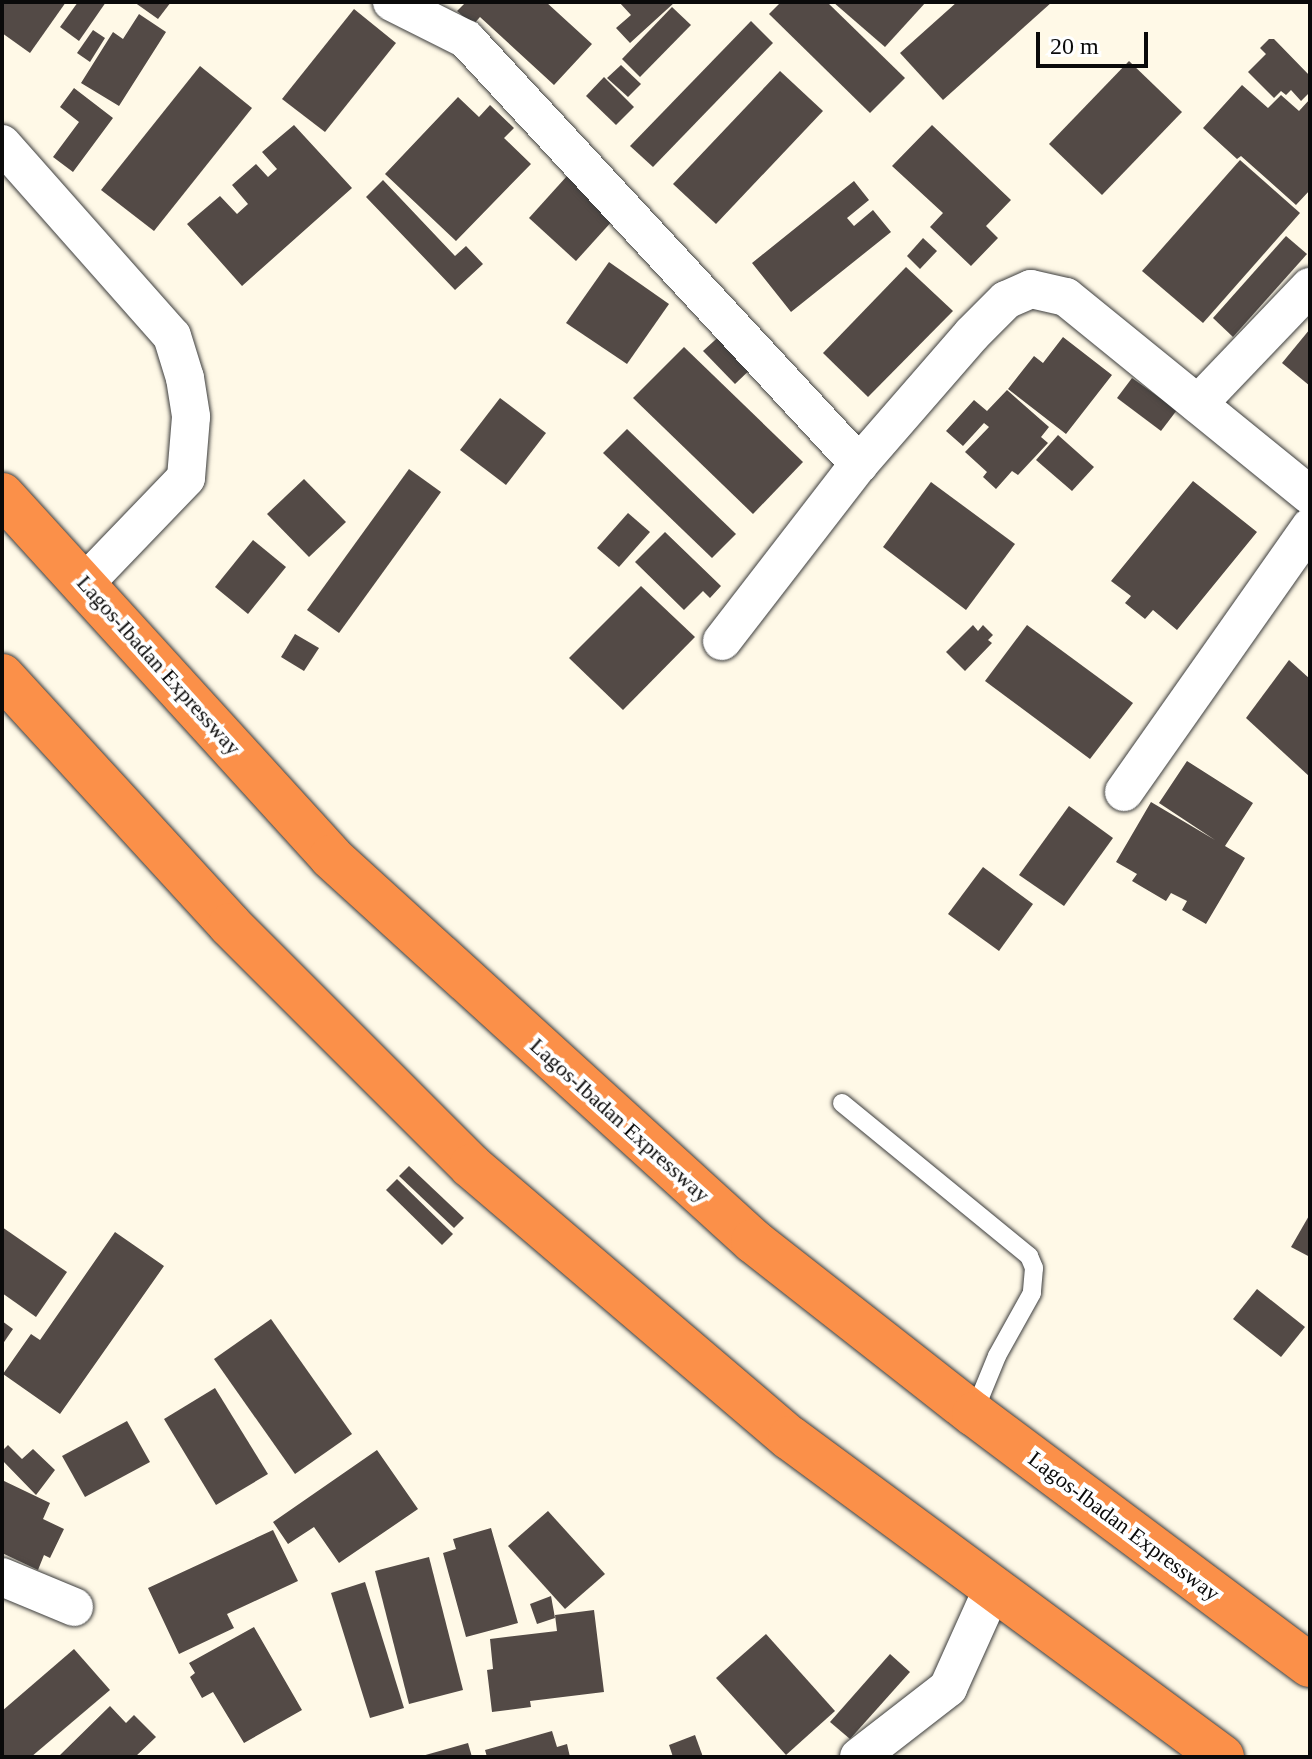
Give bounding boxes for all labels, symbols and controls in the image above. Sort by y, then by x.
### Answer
scale bar [1040,16,1152,66]
text: 20 m [1050,33,1099,59]
street label: Lagos-Ibadan Expressway [71,570,247,760]
street label: Lagos-Ibadan Expressway [525,1032,715,1208]
street label: Lagos-Ibadan Expressway [1023,1445,1225,1607]

